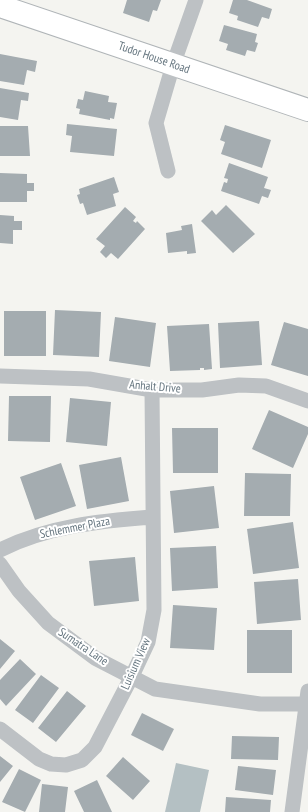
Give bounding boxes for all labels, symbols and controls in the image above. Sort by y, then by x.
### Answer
street label: Tudor House Road [116,39,192,77]
street label: Anhalt Drive [129,378,181,396]
street label: Schlemmer Plaza [39,514,111,542]
street label: Sumatra Lane [55,625,111,669]
street label: Luisium View [118,636,154,692]

